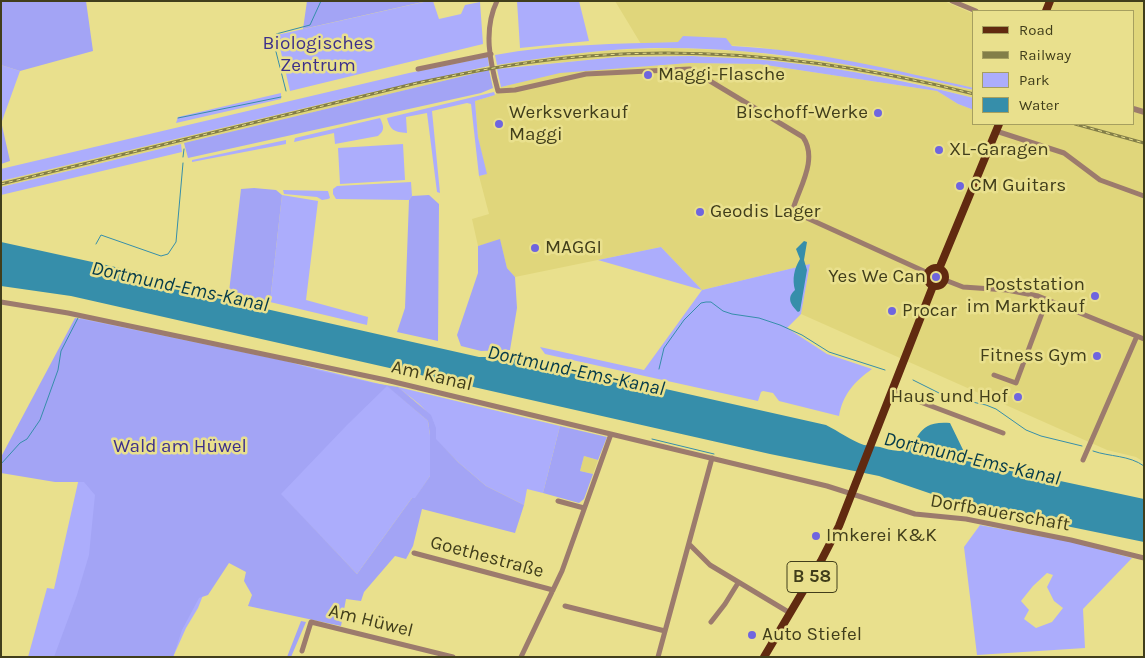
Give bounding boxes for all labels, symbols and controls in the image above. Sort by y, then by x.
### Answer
legend [972,10,1135,125]
text: Road [1019,21,1054,39]
park label: Biologisches Zentrum [263,33,373,77]
text: Railway [1019,46,1071,64]
place label: Maggi-Flasche [658,64,785,86]
marker: Maggi-Flasche [642,69,654,81]
text: Park [1019,71,1049,89]
text: Water [1019,96,1059,114]
place label: Werksverkauf Maggi [509,102,628,146]
place label: Bischoff-Werke [736,102,868,124]
marker: Bischoff-Werke [872,107,884,119]
marker: Werksverkauf Maggi [493,118,505,130]
place label: XL-Garagen [949,139,1049,161]
marker: XL-Garagen [933,144,945,156]
place label: CM Guitars [970,175,1066,197]
marker: CM Guitars [954,180,966,192]
place label: Geodis Lager [710,201,820,223]
marker: Geodis Lager [694,206,706,218]
place label: MAGGI [545,237,602,259]
marker: MAGGI [529,242,541,254]
water label: Dortmund-Ems-Kanal [89,256,271,318]
place label: Yes We Can [828,266,926,288]
marker: Yes We Can [930,271,942,283]
place label: Poststation im Marktkauf [967,274,1085,318]
marker: Poststation im Marktkauf [1089,290,1101,302]
place label: Procar [902,300,957,322]
marker: Procar [886,305,898,317]
water label: Dortmund-Ems-Kanal [485,340,667,402]
place label: Fitness Gym [980,345,1087,367]
marker: Fitness Gym [1091,350,1103,362]
street label: Am Kanal [389,356,475,396]
place label: Haus und Hof [891,386,1008,408]
marker: Haus und Hof [1012,391,1024,403]
water label: Dortmund-Ems-Kanal [881,427,1063,491]
park label: Wald am Hüwel [113,436,247,458]
street label: Dorfbauerschaft [928,489,1072,537]
place label: Imkerei K&K [826,525,937,547]
marker: Imkerei K&K [810,530,822,542]
street label: Goethestraße [428,531,546,583]
road number: B 58 [787,562,837,592]
street label: Am Hüwel [326,600,416,642]
place label: Auto Stiefel [762,624,862,646]
marker: Auto Stiefel [746,629,758,641]

